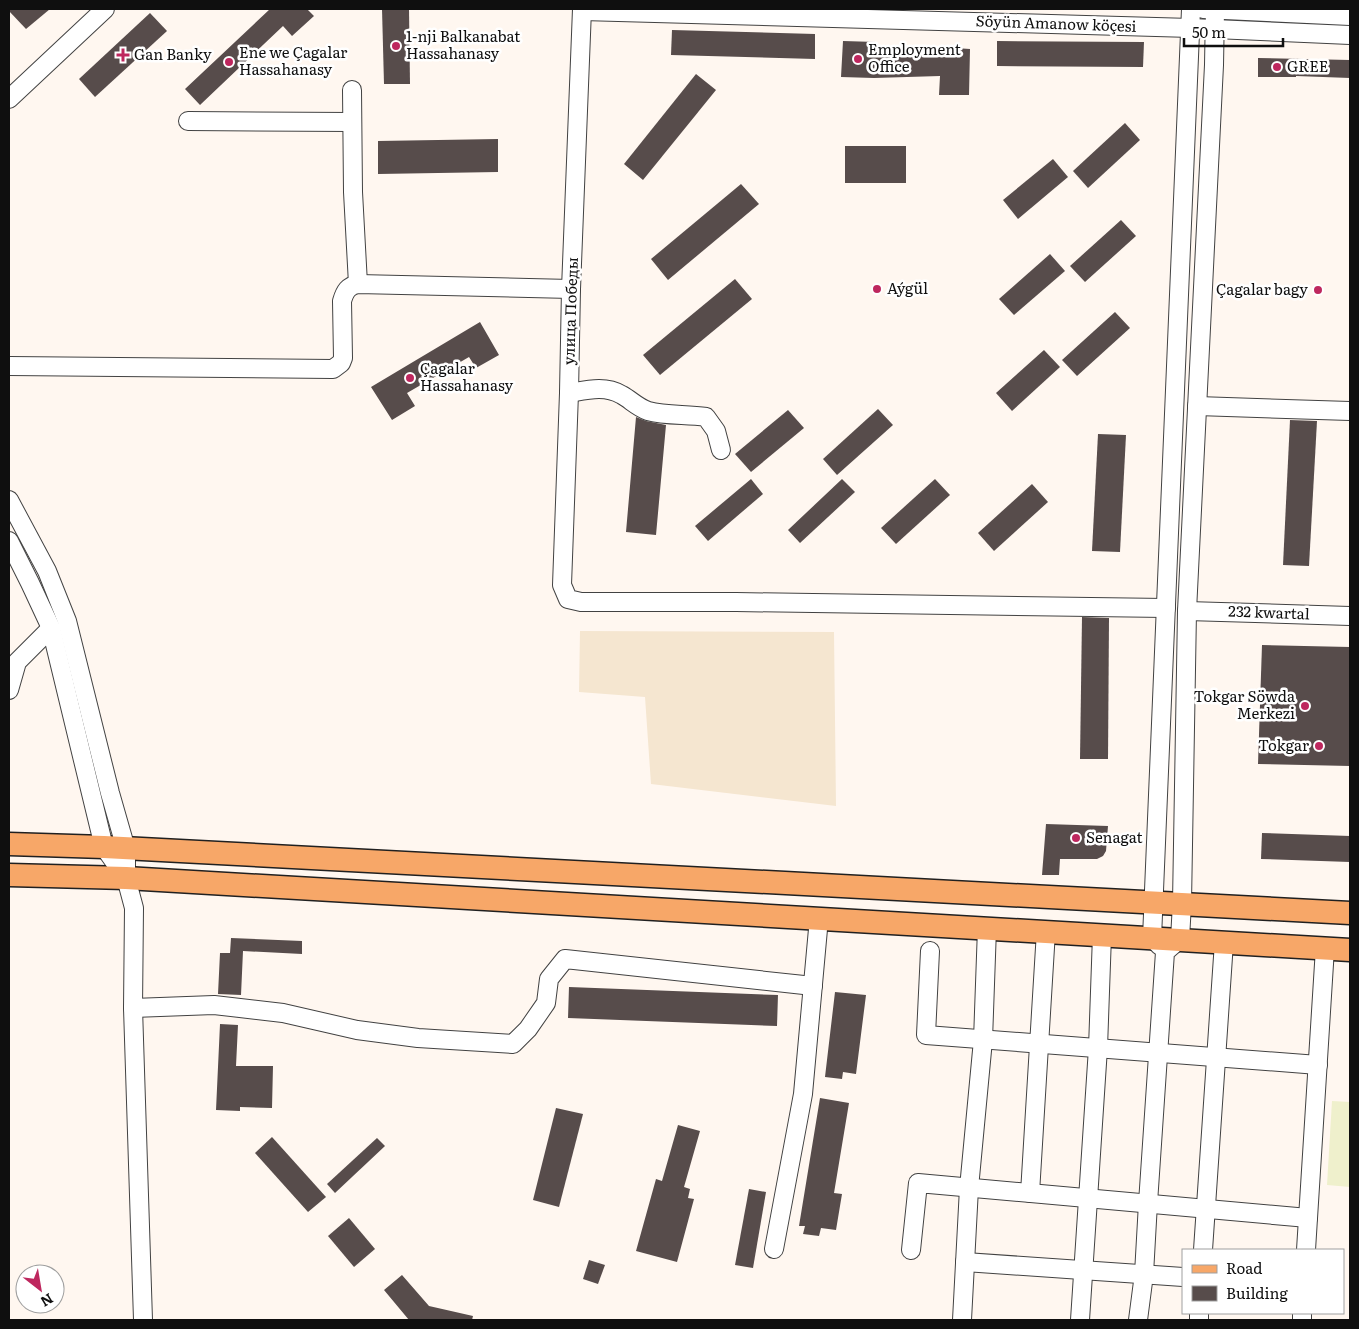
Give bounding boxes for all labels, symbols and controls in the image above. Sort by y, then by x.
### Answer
street label: Söyün Amanow köçesi [975,8,1137,37]
scale bar [1184,15,1283,47]
text: 50 m [1192,20,1226,43]
place label: 1-nji Balkanabat Hassahanasy [406,24,520,64]
place label: Employment Office [868,37,961,77]
place label: Ene we Çagalar Hassahanasy [239,40,347,80]
marker: 1-nji Balkanabat Hassahanasy [390,40,402,52]
place label: Gan Banky [134,42,212,65]
marker: Gan Banky [116,48,130,62]
marker: Employment Office [852,53,864,65]
place label: GREE [1287,54,1328,77]
marker: Ene we Çagalar Hassahanasy [223,56,235,68]
marker: GREE [1271,61,1283,73]
street label: улица Победы [556,257,583,365]
place label: Aýgül [887,276,928,299]
place label: Çagalar bagy [1216,277,1308,300]
marker: Aýgül [871,283,883,295]
marker: Çagalar bagy [1312,284,1324,296]
place label: Çagalar Hassahanasy [420,356,514,396]
marker: Çagalar Hassahanasy [404,372,416,384]
street label: 232 kwartal [1228,599,1310,624]
place label: Tokgar Söwda Merkezi [1193,684,1296,724]
marker: Tokgar Söwda Merkezi [1299,700,1311,712]
place label: Tokgar [1258,733,1309,756]
marker: Tokgar [1313,740,1325,752]
place label: Senagat [1086,825,1143,848]
marker: Senagat [1070,832,1082,844]
legend [1182,1249,1344,1314]
text: Road [1226,1256,1262,1279]
north arrow [15,1264,65,1314]
text: Building [1226,1281,1288,1304]
text: N [37,1289,57,1313]

